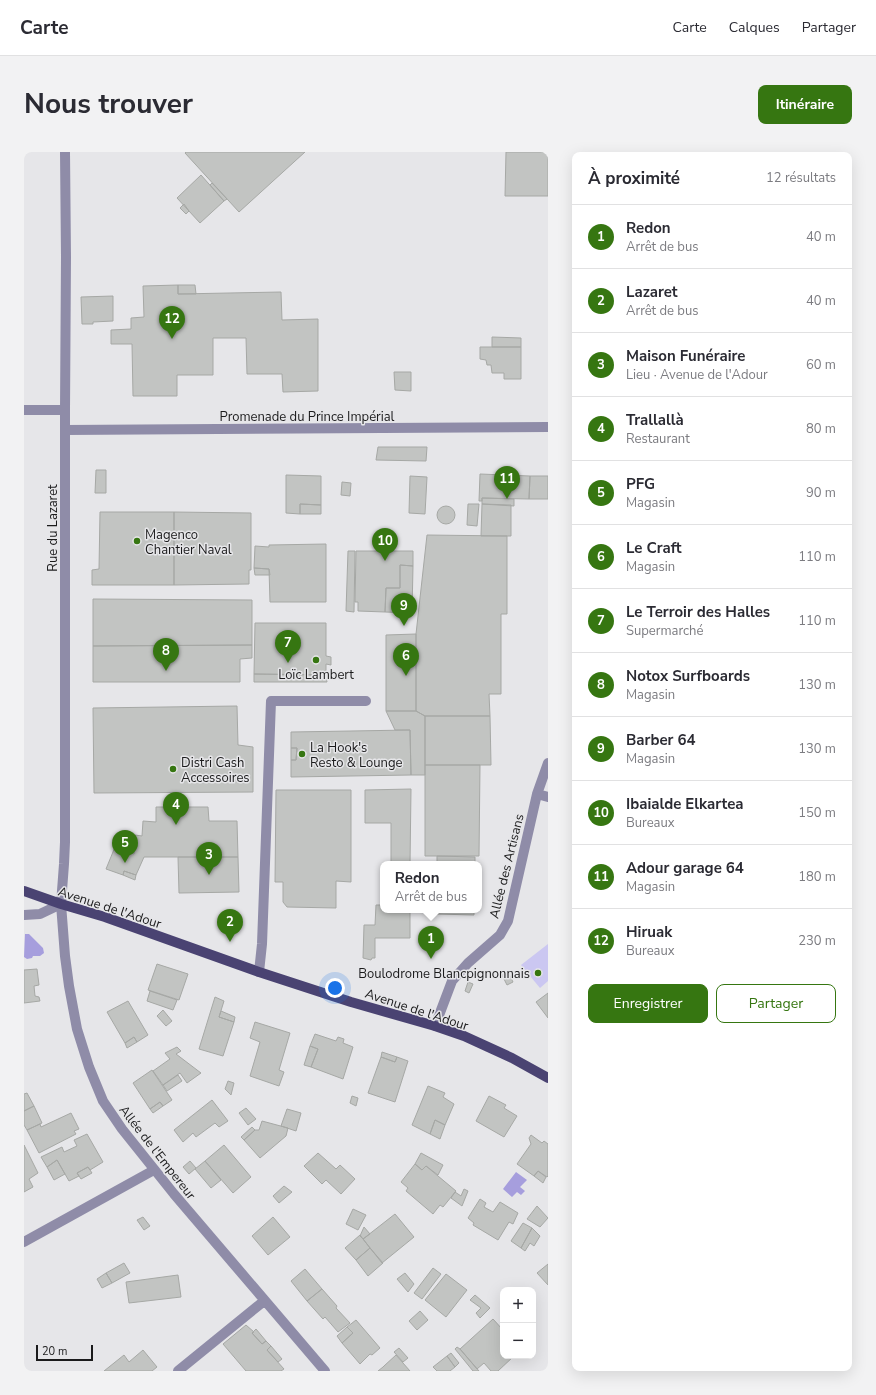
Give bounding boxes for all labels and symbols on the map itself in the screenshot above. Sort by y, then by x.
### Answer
pin: 12 [159,306,185,339]
street label: Promenade du Prince Impérial [220,408,395,426]
pin: 11 [494,466,520,499]
street label: Rue du Lazaret [44,484,62,572]
place label: Magenco Chantier Naval [145,526,232,559]
pin: 10 [372,528,398,561]
marker: Magenco Chantier Naval [132,536,142,546]
pin: 9 [391,593,417,626]
pin: 7 [275,630,301,663]
pin: 8 [153,638,179,671]
pin: 6 [393,643,419,676]
marker: Loïc Lambert [311,655,321,665]
place label: Loïc Lambert [278,666,354,684]
place label: La Hook's Resto & Lounge [310,739,403,772]
marker: La Hook's Resto & Lounge [297,749,307,759]
place label: Distri Cash Accessoires [181,754,250,787]
marker: Distri Cash Accessoires [168,764,178,774]
pin: 4 [163,792,189,825]
street label: Allée des Artisans [485,812,529,920]
pin: 5 [112,830,138,863]
pin: 3 [196,842,222,875]
street label: Avenue de l'Adour [56,883,164,933]
pin: 2 [217,909,243,942]
pin: 1 [418,926,444,959]
place label: Boulodrome Blancpignonnais [358,965,530,983]
marker: Boulodrome Blancpignonnais [533,968,543,978]
your location [325,978,345,998]
street label: Avenue de l'Adour [363,985,471,1035]
street label: Allée de l'Empereur [115,1102,200,1204]
scale bar [36,1343,93,1362]

